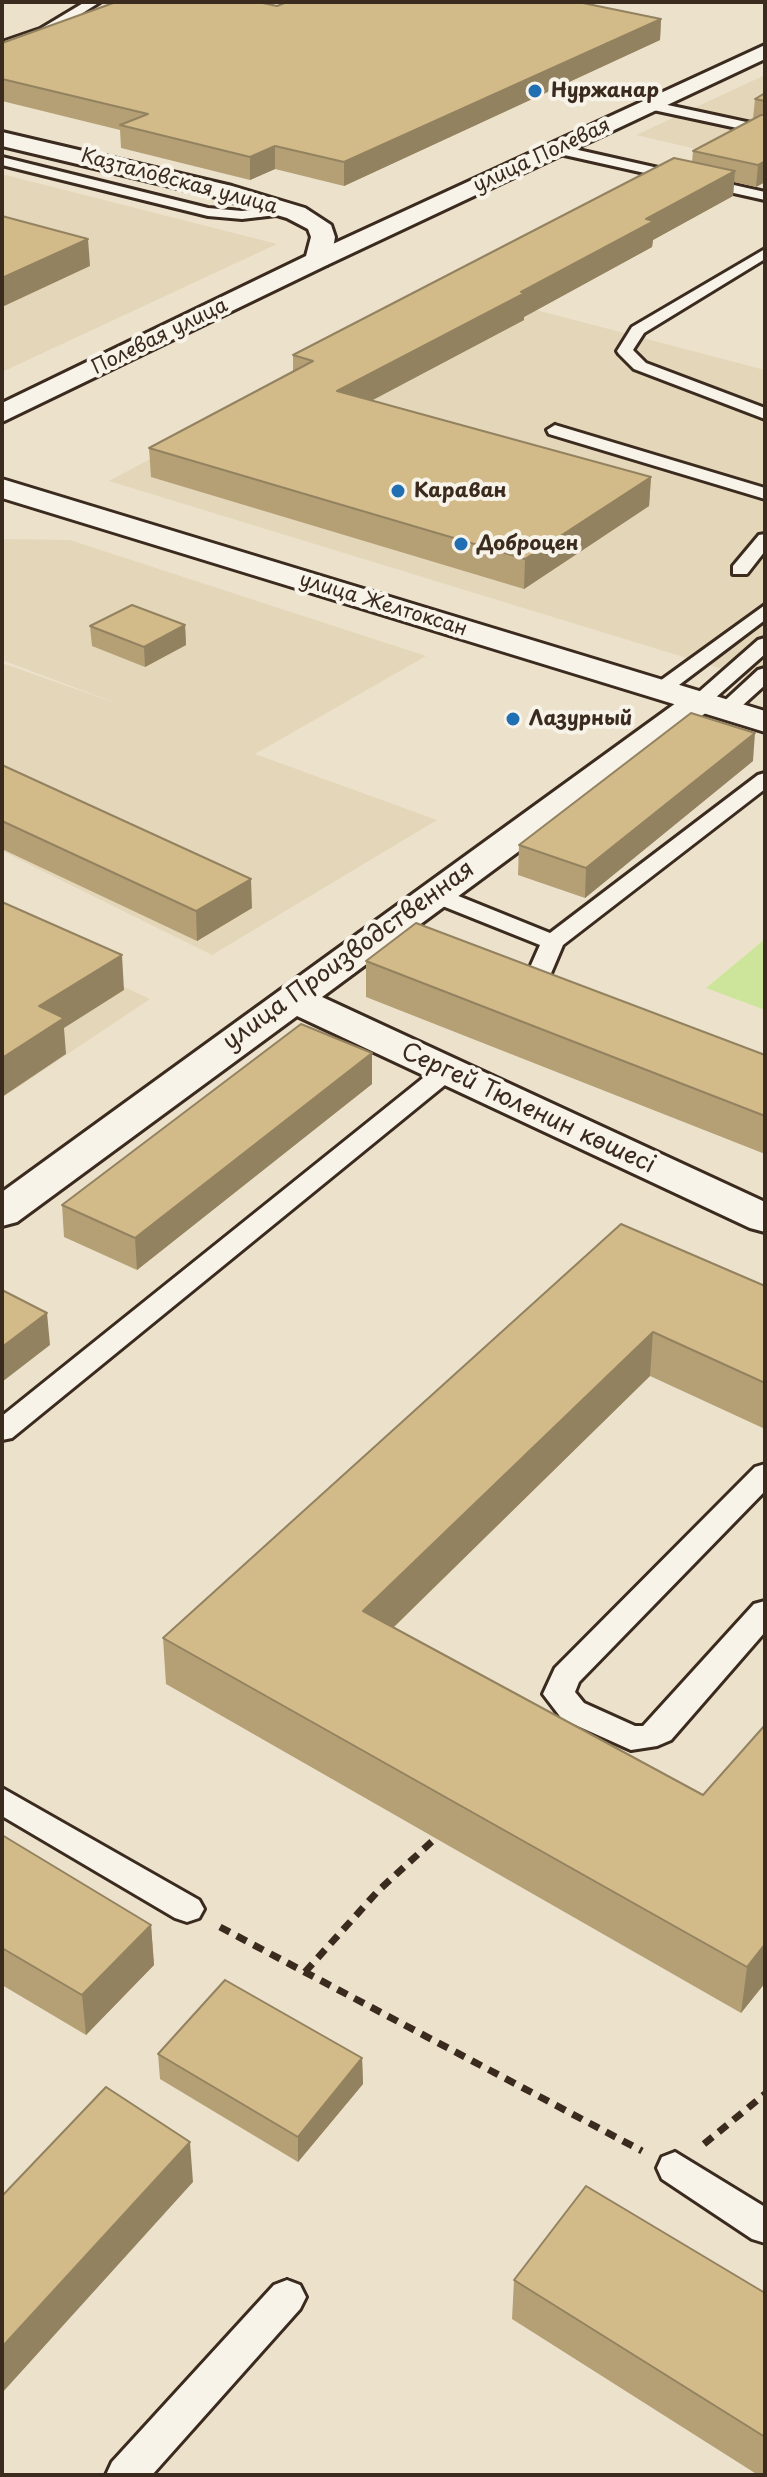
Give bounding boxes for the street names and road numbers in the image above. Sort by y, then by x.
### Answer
street label: улица Полевая [470,114,614,198]
street label: Казталовская улица [78,144,280,220]
street label: Полевая улица [88,294,232,380]
street label: улица Желтоксан [296,568,470,642]
street label: улица Производственная [218,855,480,1057]
street label: Сергей Тюленин көшесі [396,1037,660,1181]

